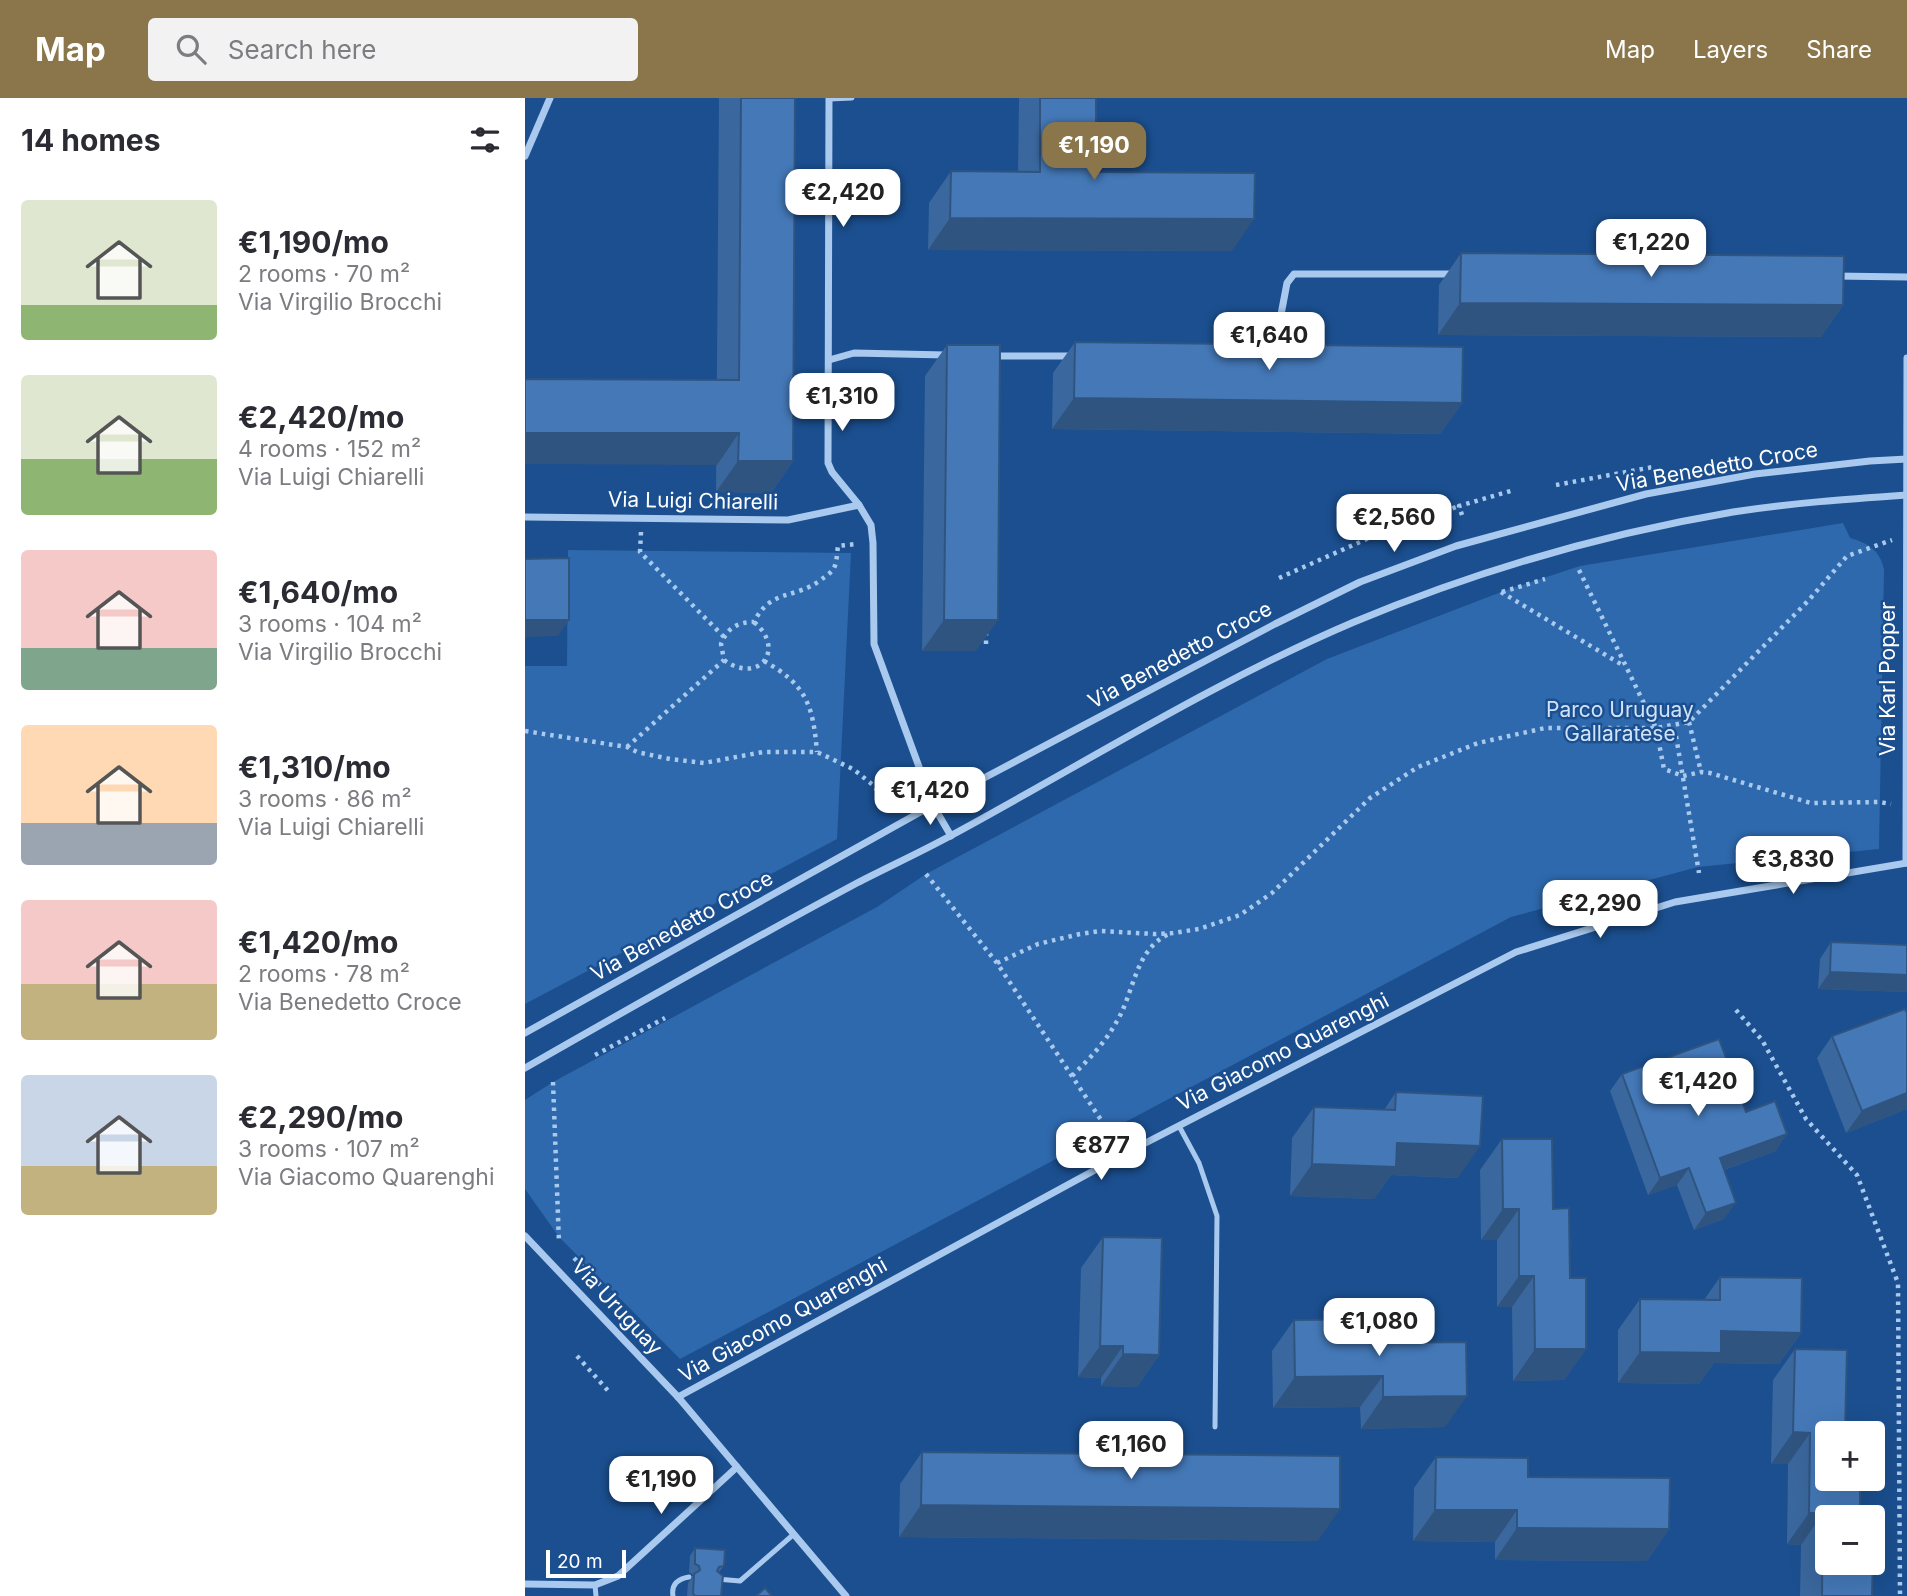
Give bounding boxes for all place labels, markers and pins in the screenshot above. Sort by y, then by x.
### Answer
pin: €1,190 [1037,122,1151,182]
pin: €2,420 [786,170,900,229]
pin: €1,220 [1594,220,1708,279]
pin: €1,640 [1212,313,1326,372]
pin: €1,310 [785,374,899,433]
pin: €2,560 [1337,494,1451,554]
pin: €1,420 [873,768,987,827]
pin: €3,830 [1736,836,1850,896]
pin: €2,290 [1543,880,1657,940]
pin: €1,420 [1641,1058,1755,1118]
pin: €877 [1060,1122,1142,1182]
pin: €1,080 [1322,1298,1436,1358]
pin: €1,160 [1074,1422,1188,1481]
pin: €1,190 [604,1456,718,1516]

